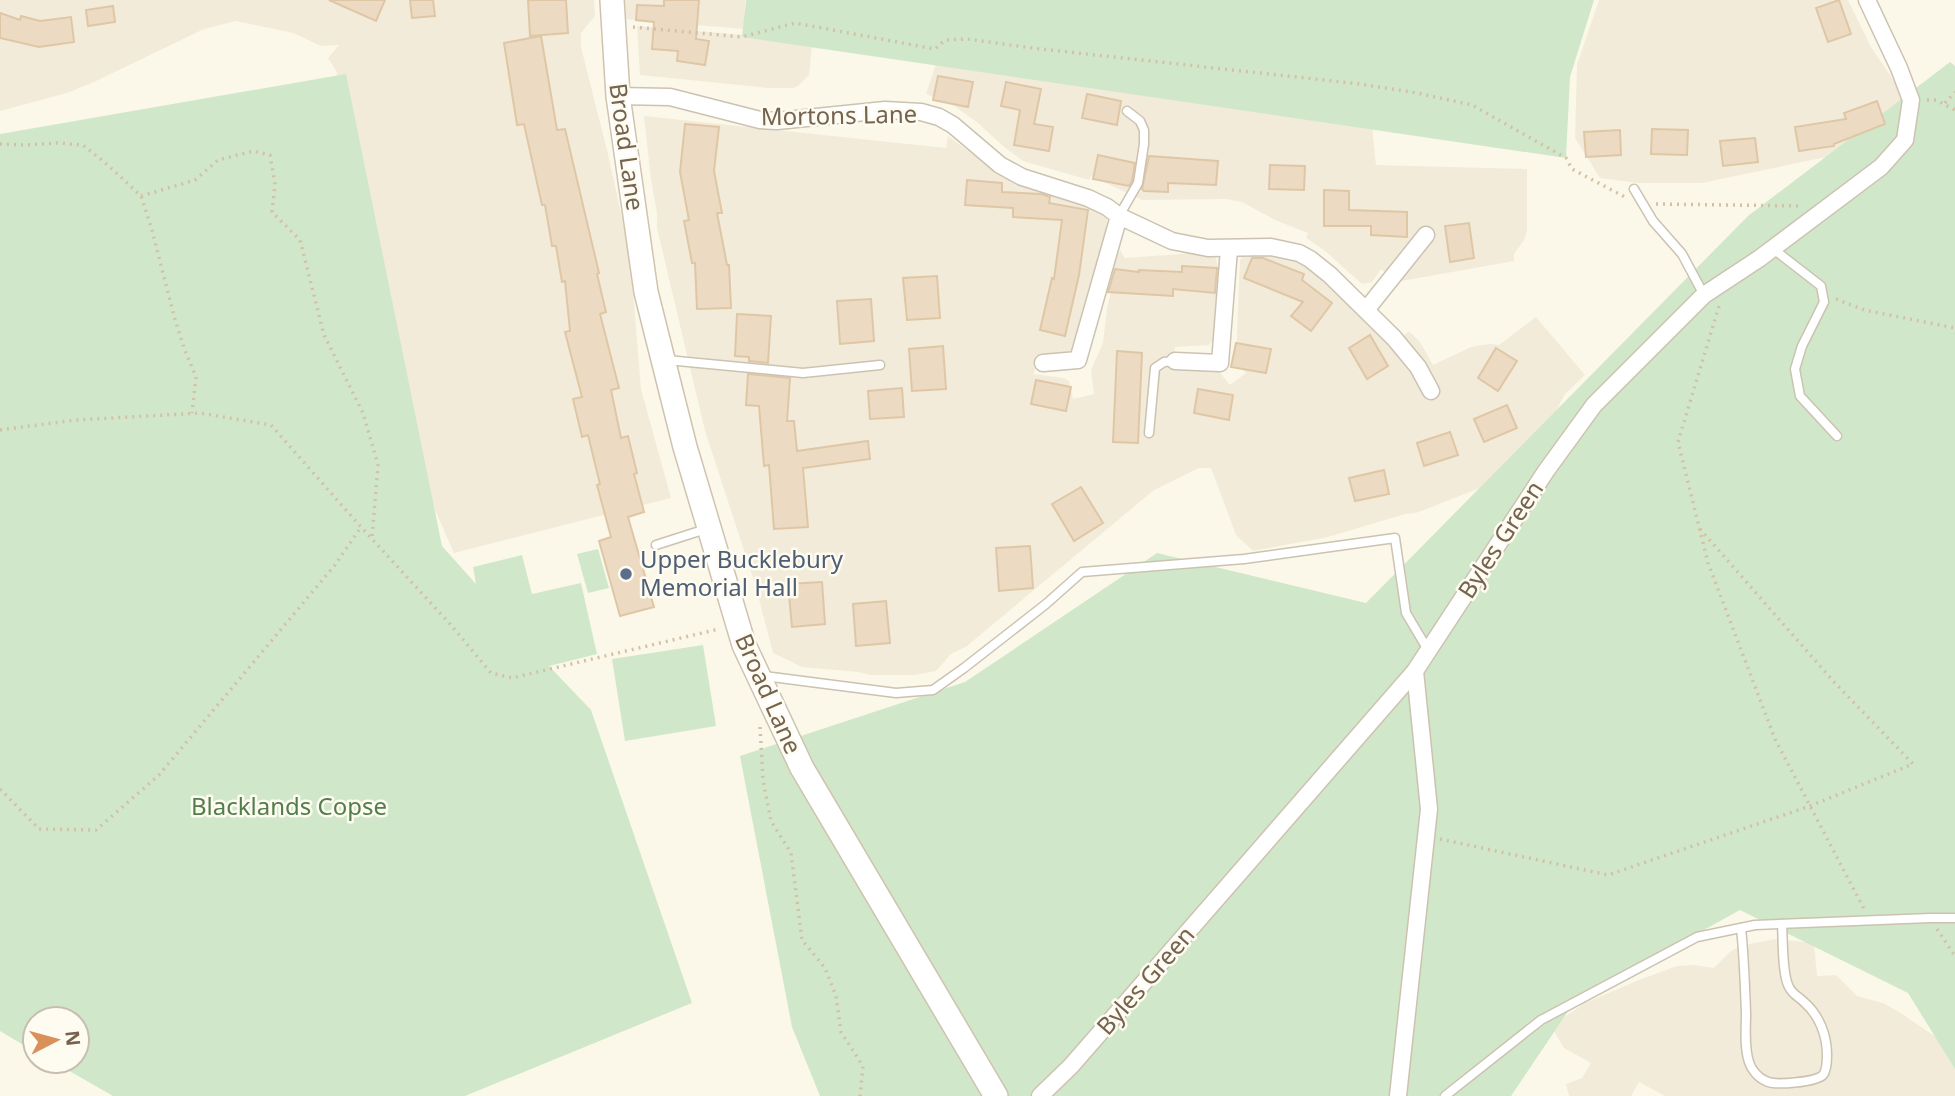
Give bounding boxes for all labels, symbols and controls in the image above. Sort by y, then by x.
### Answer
street label: Broad Lane [602,81,653,213]
street label: Mortons Lane [761,97,917,132]
street label: Byles Green [1449,474,1550,604]
place label: Upper Bucklebury Memorial Hall [640,542,844,603]
marker: Upper Bucklebury Memorial Hall [618,566,634,582]
street label: Broad Lane [728,628,811,759]
park label: Blacklands Copse [191,789,387,822]
street label: Byles Green [1088,919,1201,1041]
north arrow [21,1005,91,1075]
text: N [59,1029,87,1047]

